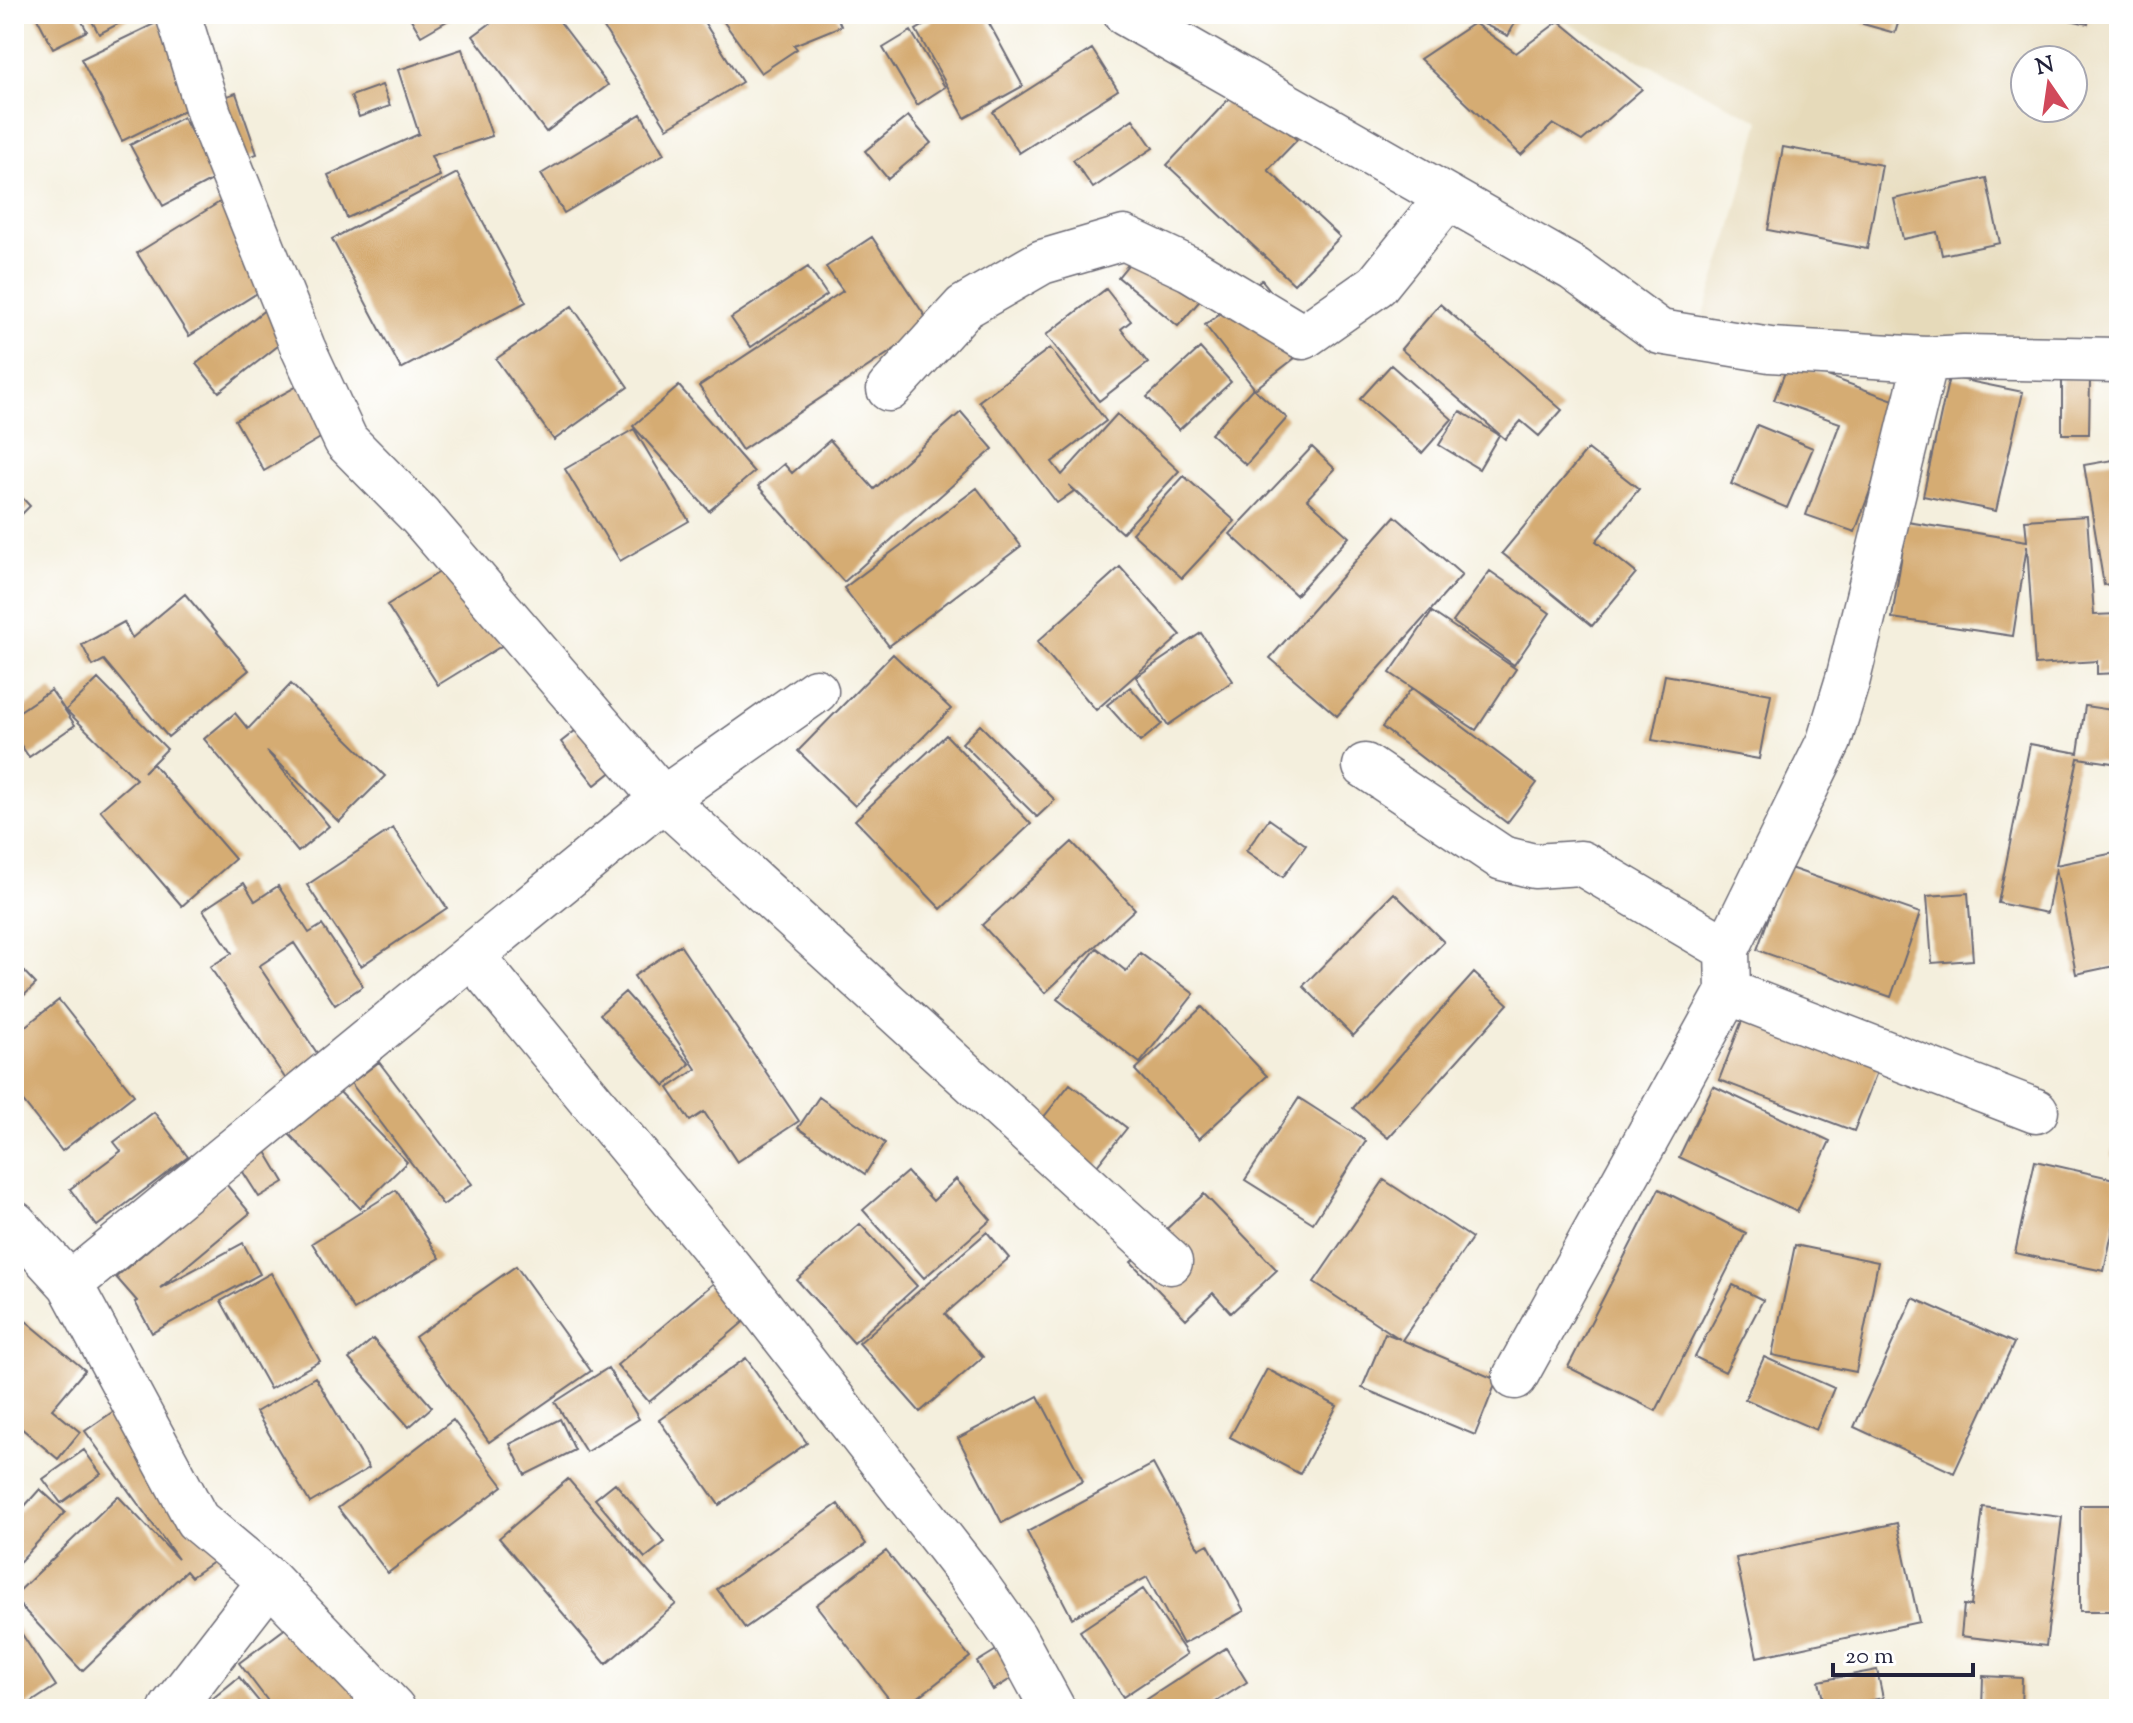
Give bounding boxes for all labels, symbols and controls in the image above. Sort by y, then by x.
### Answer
north arrow [2009,44,2089,124]
text: N [2033,50,2058,85]
scale bar [1833,1627,1973,1677]
text: 20 m [1845,1640,1894,1674]

